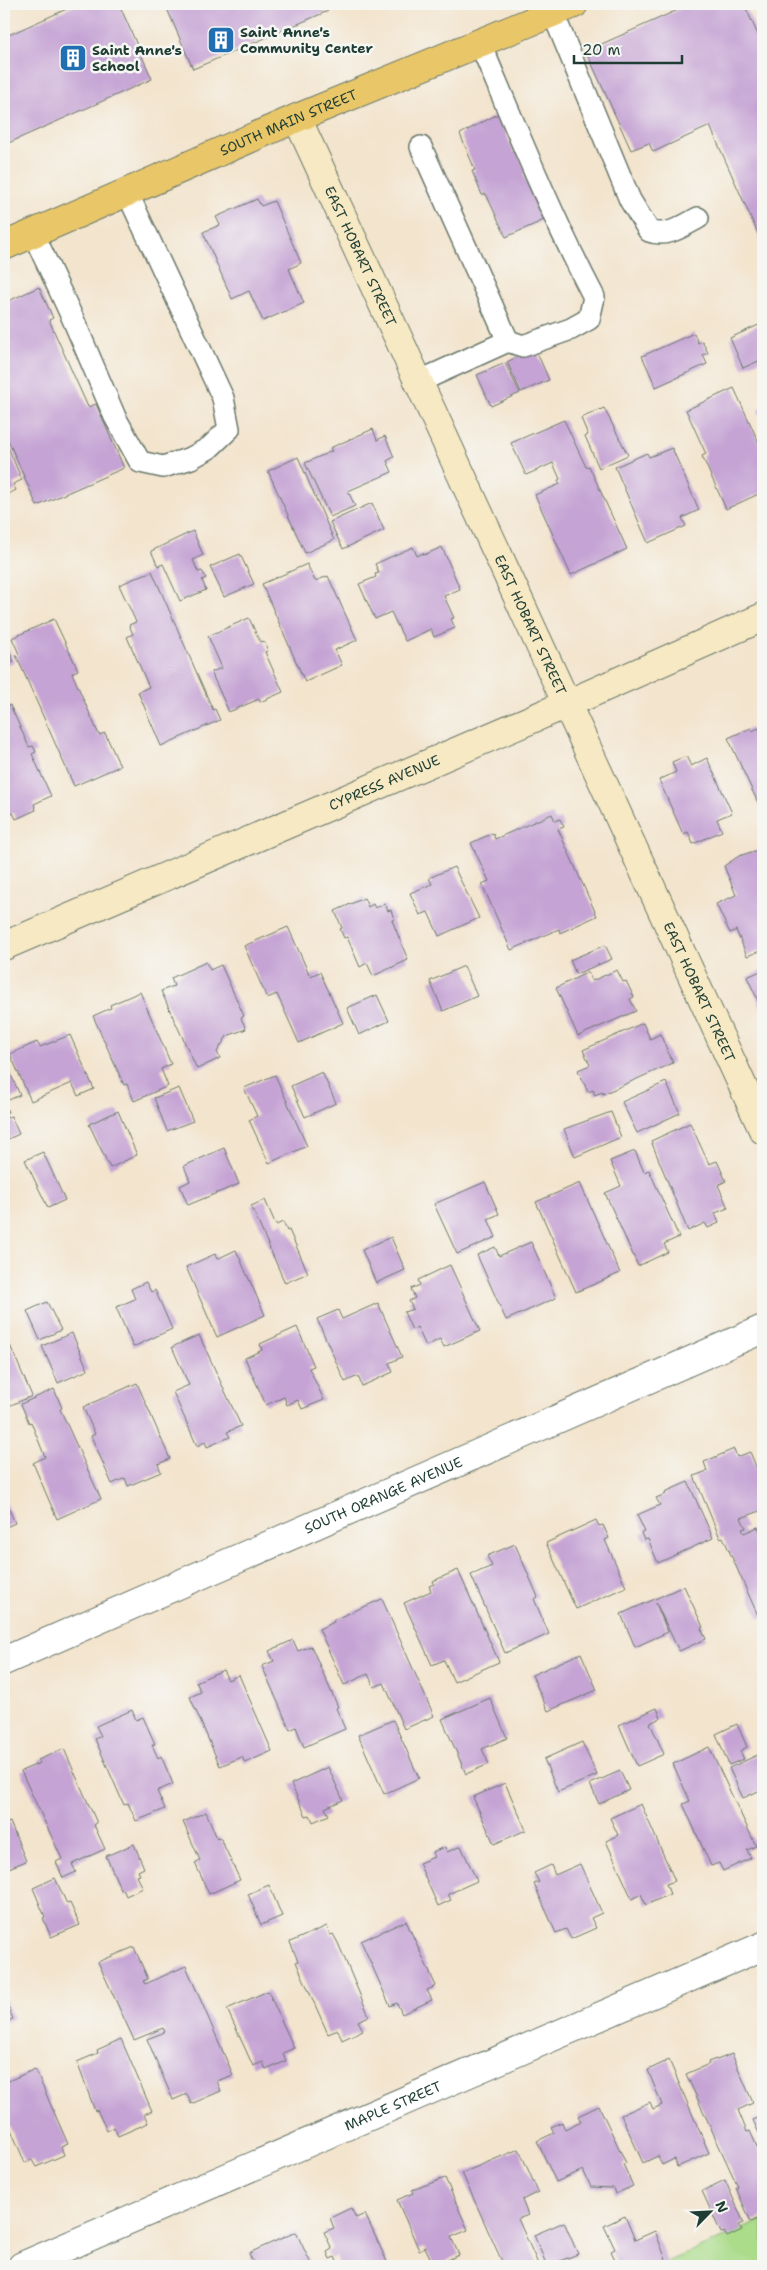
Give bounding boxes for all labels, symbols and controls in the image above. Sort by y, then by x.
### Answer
place label: Saint Anne's Community Center [240,23,374,57]
building icon: Saint Anne's Community Center [206,25,236,55]
scale bar [574,32,682,64]
text: 20 m [582,40,621,60]
place label: Saint Anne's School [92,41,182,75]
building icon: Saint Anne's School [58,43,88,73]
street label: SOUTH MAIN STREET [217,85,360,160]
street label: EAST HOBART STREET [321,183,401,329]
street label: EAST HOBART STREET [490,552,571,698]
street label: CYPRESS AVENUE [326,751,443,814]
street label: EAST HOBART STREET [659,919,740,1065]
street label: SOUTH ORANGE AVENUE [301,1453,465,1538]
street label: MAPLE STREET [342,2077,444,2135]
north arrow [684,2188,734,2238]
text: N [711,2198,732,2215]

